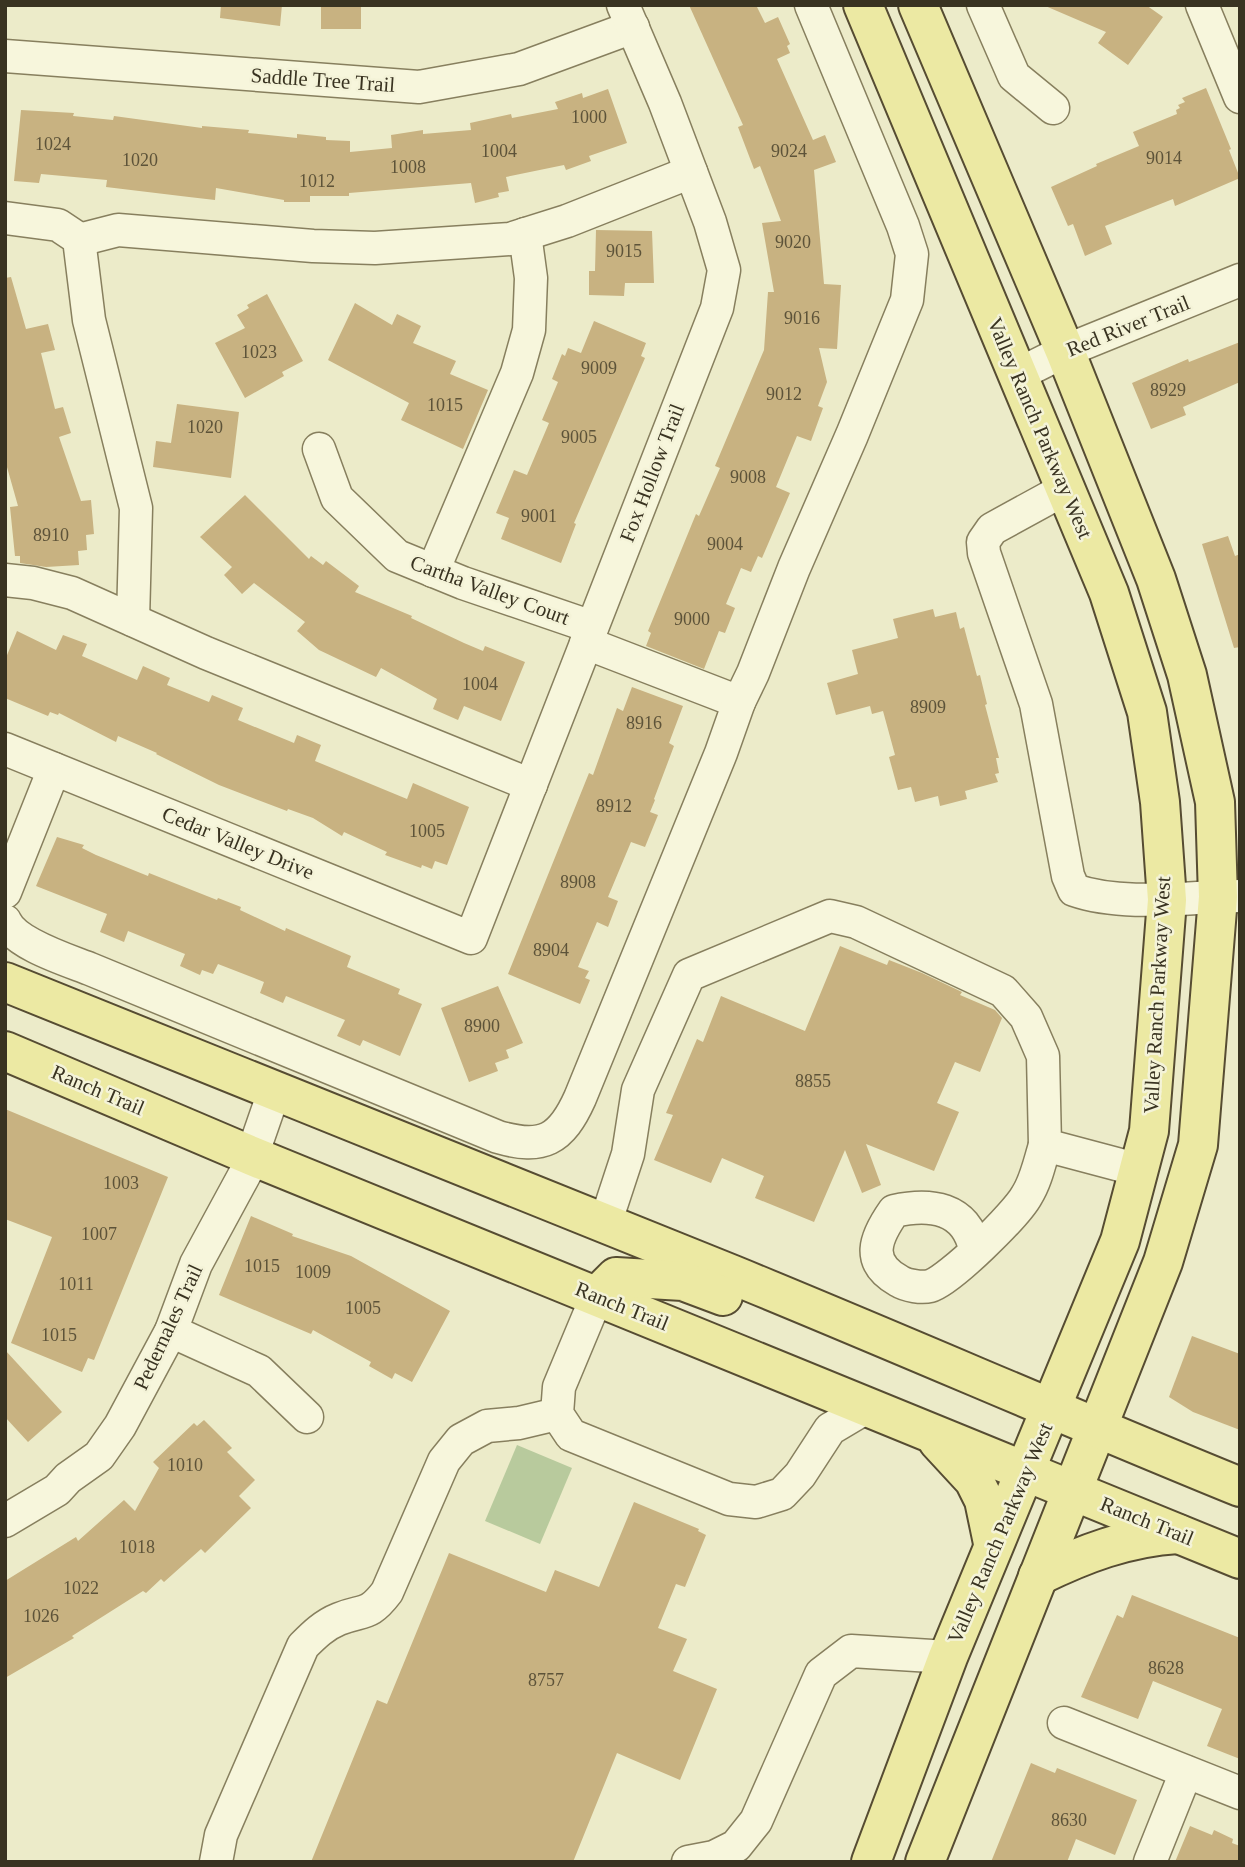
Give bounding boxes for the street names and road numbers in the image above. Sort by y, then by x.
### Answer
street label: Saddle Tree Trail [250,63,396,97]
street label: Red River Trail [1063,290,1193,362]
street label: Valley Ranch Parkway West [983,314,1098,542]
street label: Fox Hollow Trail [615,400,689,545]
street label: Cartha Valley Court [407,550,573,630]
street label: Cedar Valley Drive [159,802,317,884]
street label: Valley Ranch Parkway West [1139,876,1175,1114]
street label: Ranch Trail [48,1060,148,1120]
street label: Pedernales Trail [128,1260,208,1394]
street label: Ranch Trail [572,1276,672,1336]
street label: Valley Ranch Parkway West [943,1419,1058,1647]
street label: Ranch Trail [1097,1491,1197,1551]

